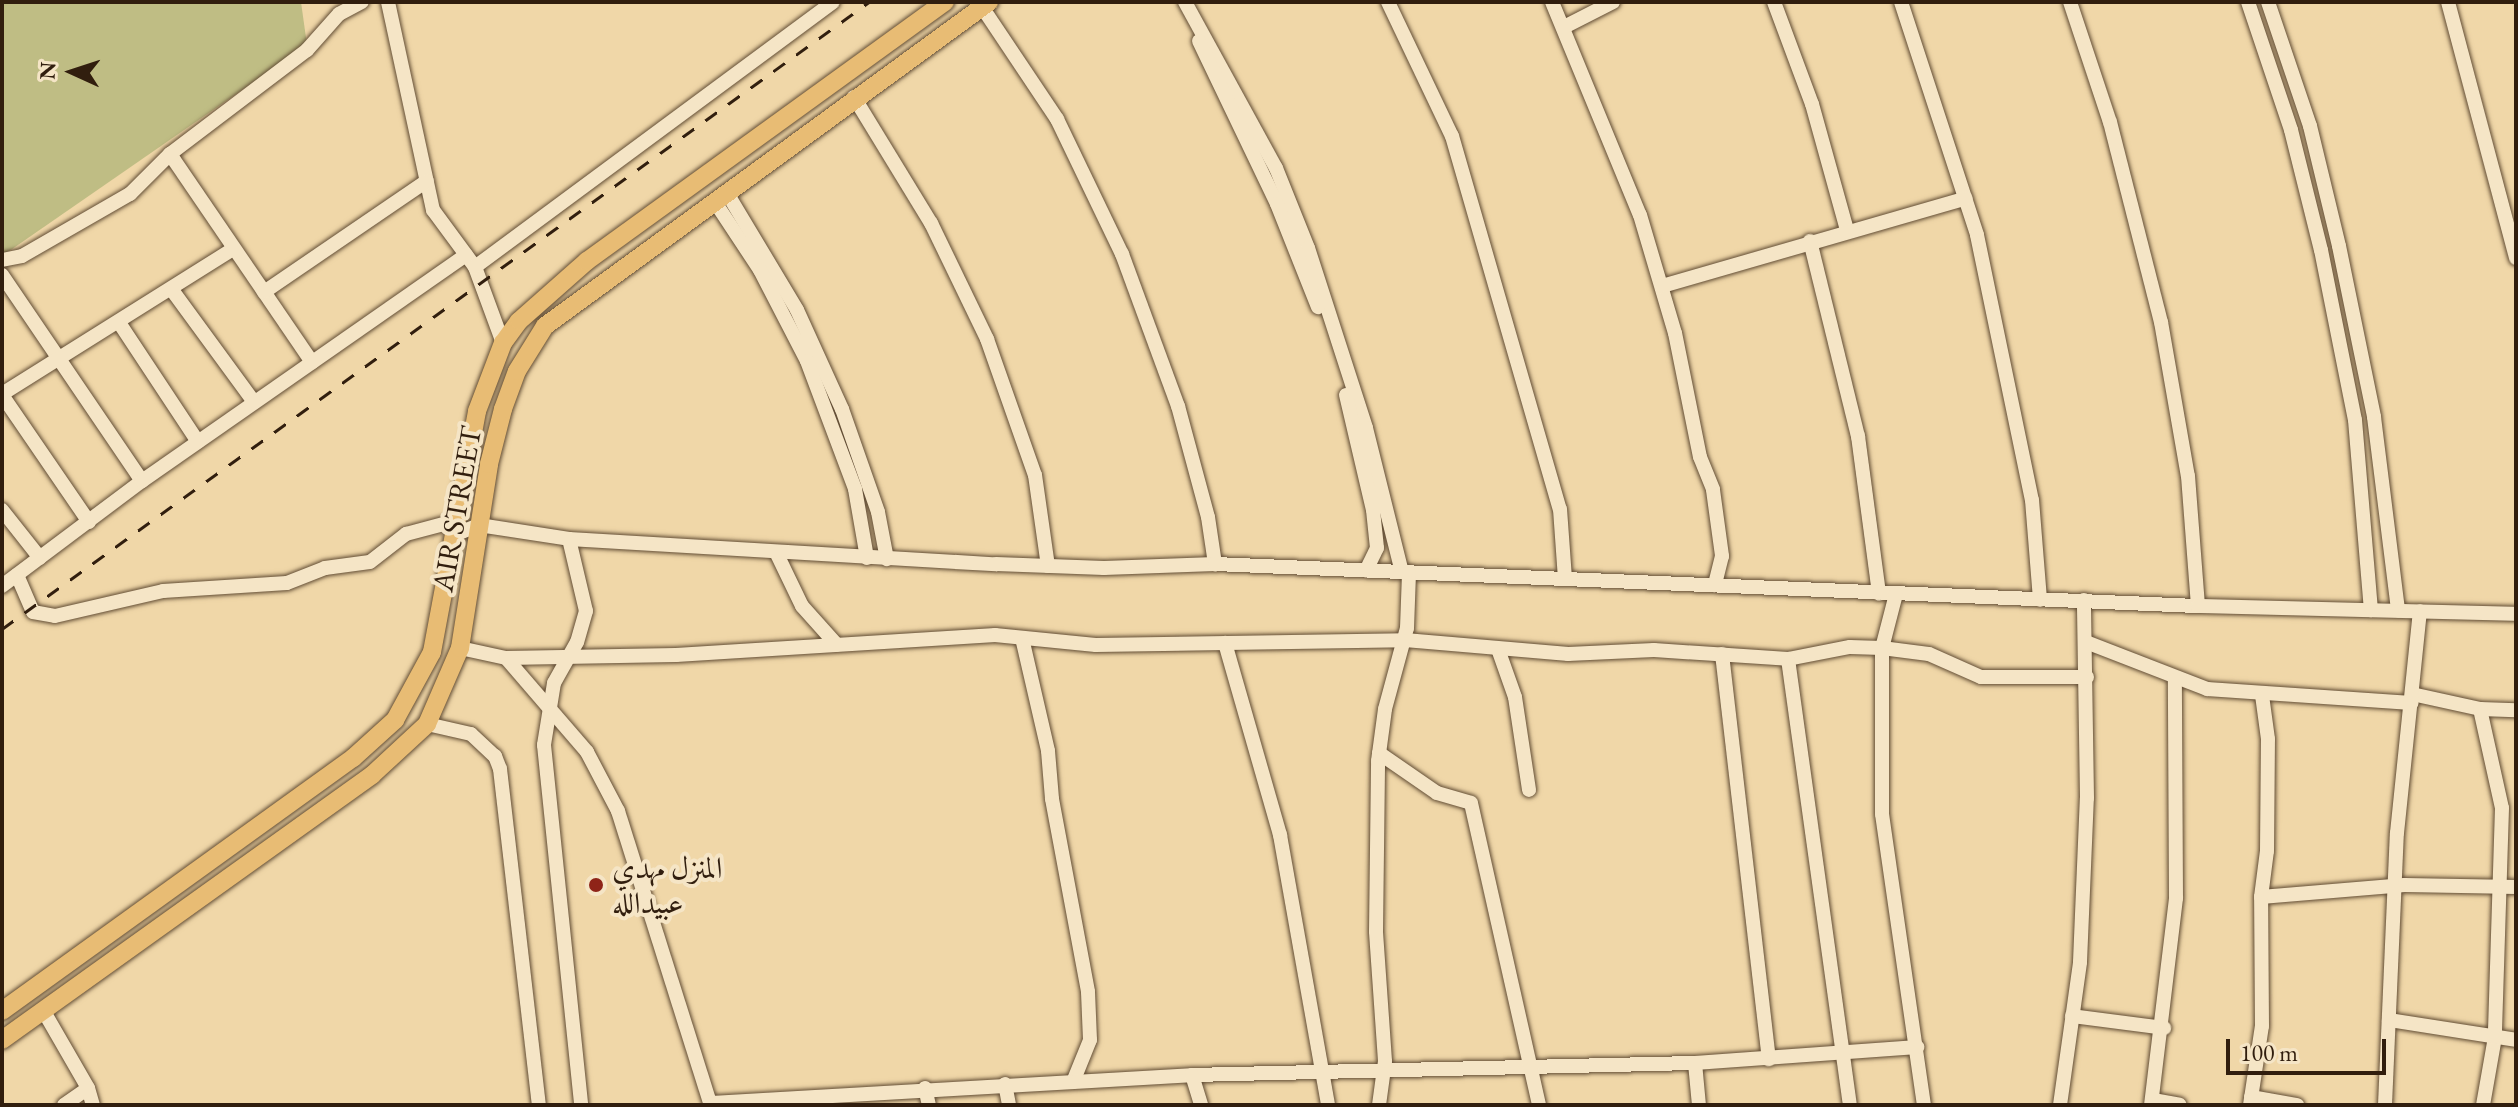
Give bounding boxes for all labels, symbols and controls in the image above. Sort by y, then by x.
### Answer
north arrow [32,32,112,112]
text: N [33,61,62,80]
street label: AIR STREET [425,423,489,595]
place label: المنزل مهدي عبيدالله [612,850,723,920]
marker: المنزل مهدي عبيدالله [587,876,605,894]
scale bar [2230,1023,2390,1073]
text: 100 m [2240,1037,2298,1068]

